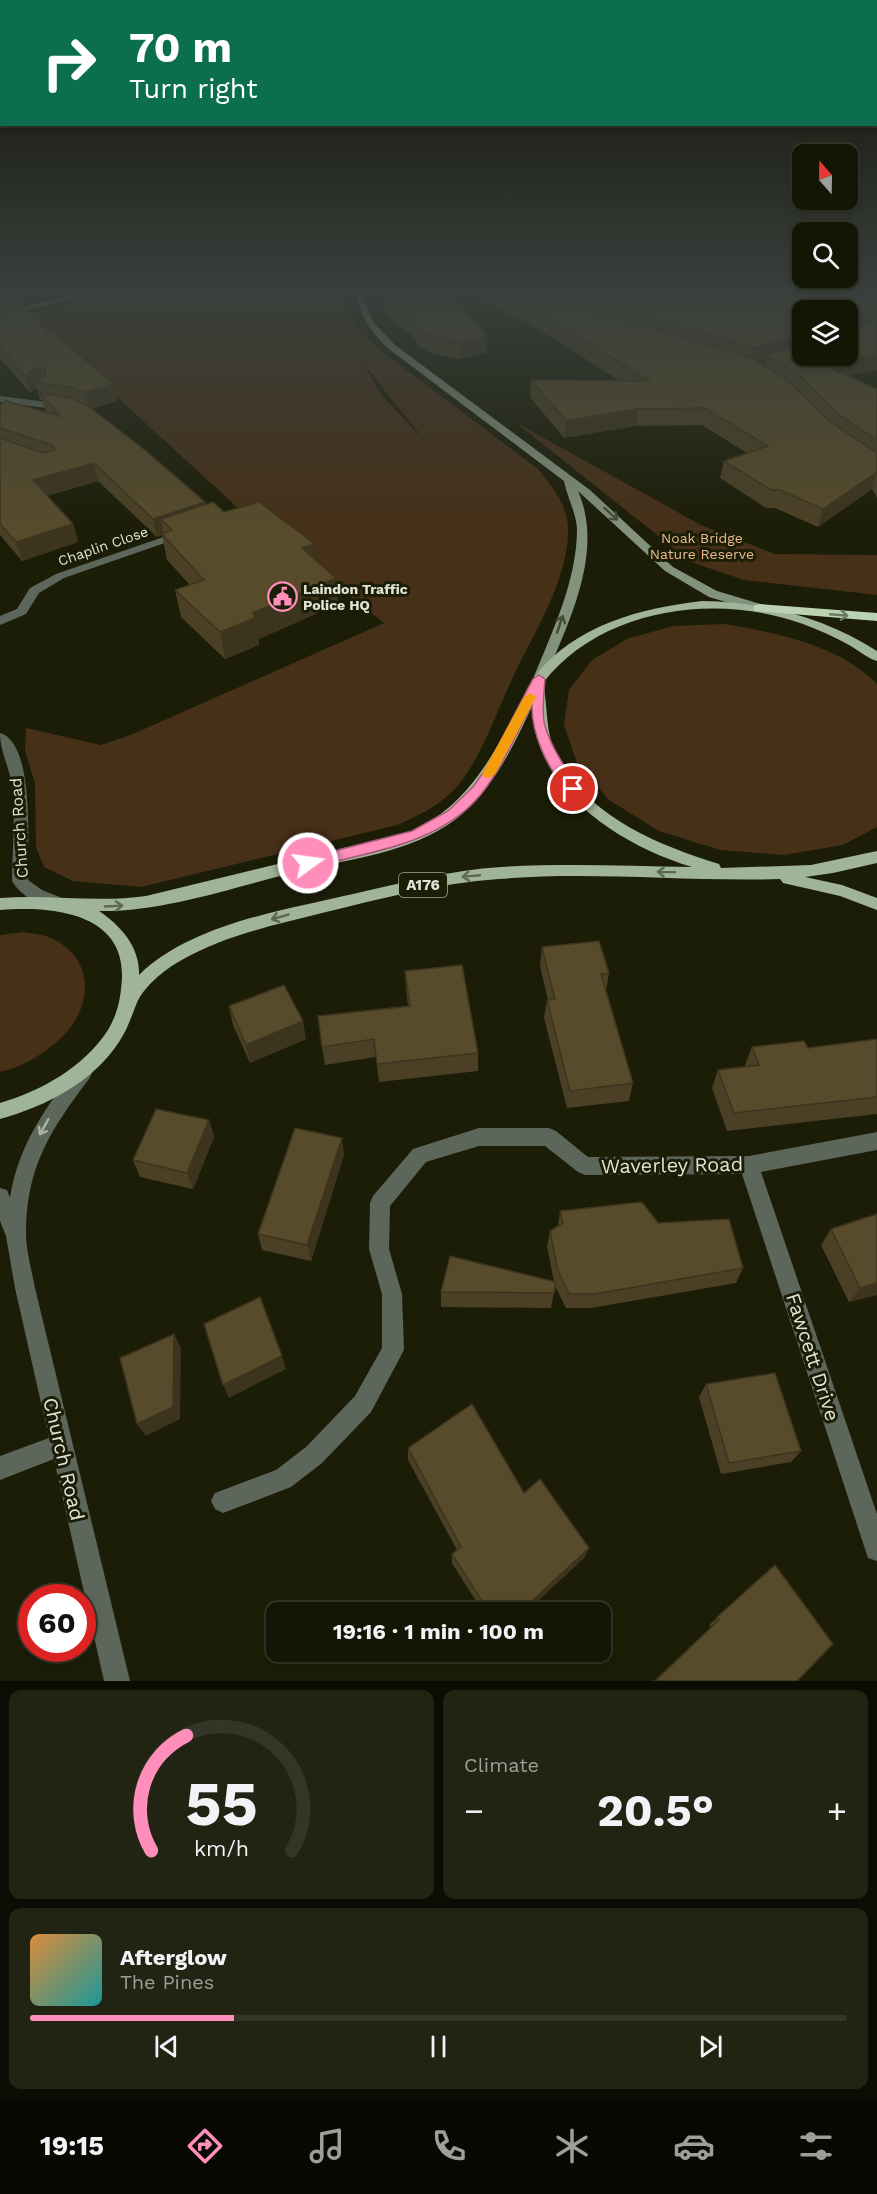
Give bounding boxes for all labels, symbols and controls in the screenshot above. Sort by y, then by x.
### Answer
text: 70 m [129,23,232,72]
icon: right [30,24,108,102]
text: Turn right [129,73,258,105]
north arrow [792,144,858,210]
map controls [792,144,858,366]
button: search [792,222,858,288]
button: layers [792,300,858,366]
one-way arrow [604,507,619,521]
street label: Chaplin Close [56,523,150,569]
park label: Noak Bridge Nature Reserve [650,530,754,562]
public building icon: Laindon Traffic Police HQ [266,581,298,613]
place label: Laindon Traffic Police HQ [303,581,408,613]
one-way arrow [828,610,848,621]
one-way arrow [555,615,566,634]
pin [547,763,598,814]
icon: arrive [556,772,589,805]
street label: Church Road [6,777,32,879]
position arrow [276,831,340,895]
one-way arrow [656,867,676,878]
one-way arrow [461,871,481,882]
road number: A176 [399,873,447,897]
one-way arrow [104,901,124,912]
one-way arrow [271,912,290,923]
one-way arrow [38,1118,50,1135]
street label: Waverley Road [601,1152,743,1178]
street label: Fawcett Drive [781,1290,845,1424]
street label: Church Road [38,1395,90,1523]
speed limit sign: 60 [18,1584,96,1662]
text: 19:16 · 1 min · 100 m [333,1619,544,1644]
text: Climate [464,1753,539,1777]
text: 55 [185,1767,258,1840]
text: 20.5° [597,1784,714,1837]
text: − [464,1791,484,1830]
text: + [827,1791,847,1830]
text: km/h [194,1837,249,1862]
text: Afterglow [120,1945,227,1970]
text: The Pines [120,1970,214,1994]
icon: previous [150,2030,183,2063]
icon: pause [422,2030,455,2063]
icon: next [694,2030,727,2063]
icon: directions [184,2125,226,2167]
icon: music [306,2125,348,2167]
icon: phone [428,2125,470,2167]
icon: climate [551,2125,593,2167]
icon: car [673,2125,715,2167]
icon: filters [795,2125,837,2167]
text: 19:15 [40,2130,104,2162]

